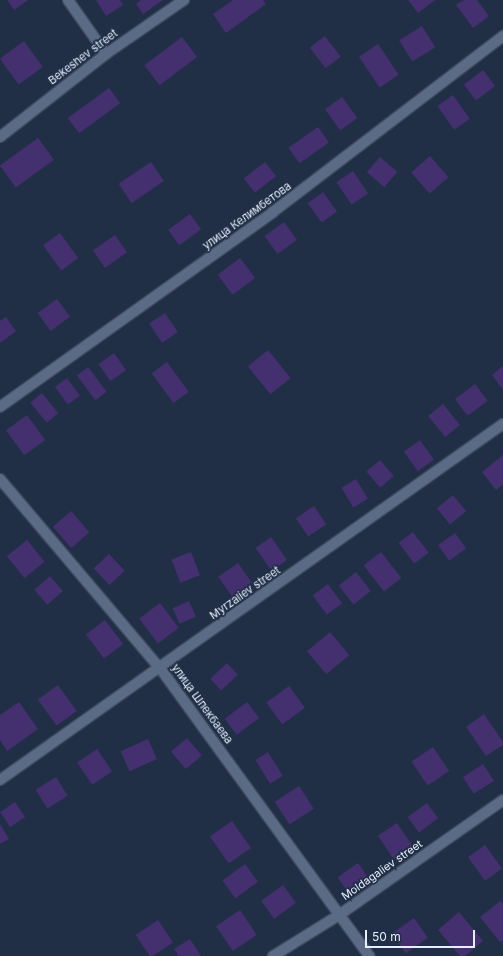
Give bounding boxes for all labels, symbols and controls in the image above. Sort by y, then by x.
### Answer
street label: Bekeshev street [46,27,120,87]
street label: улица Келимбетова [200,180,294,252]
street label: Myrzaliev street [207,564,283,622]
street label: улица Шпекбаева [169,662,235,746]
street label: Moldagaliev street [339,837,425,903]
scale bar [367,922,477,948]
text: 50 m [372,929,401,944]

